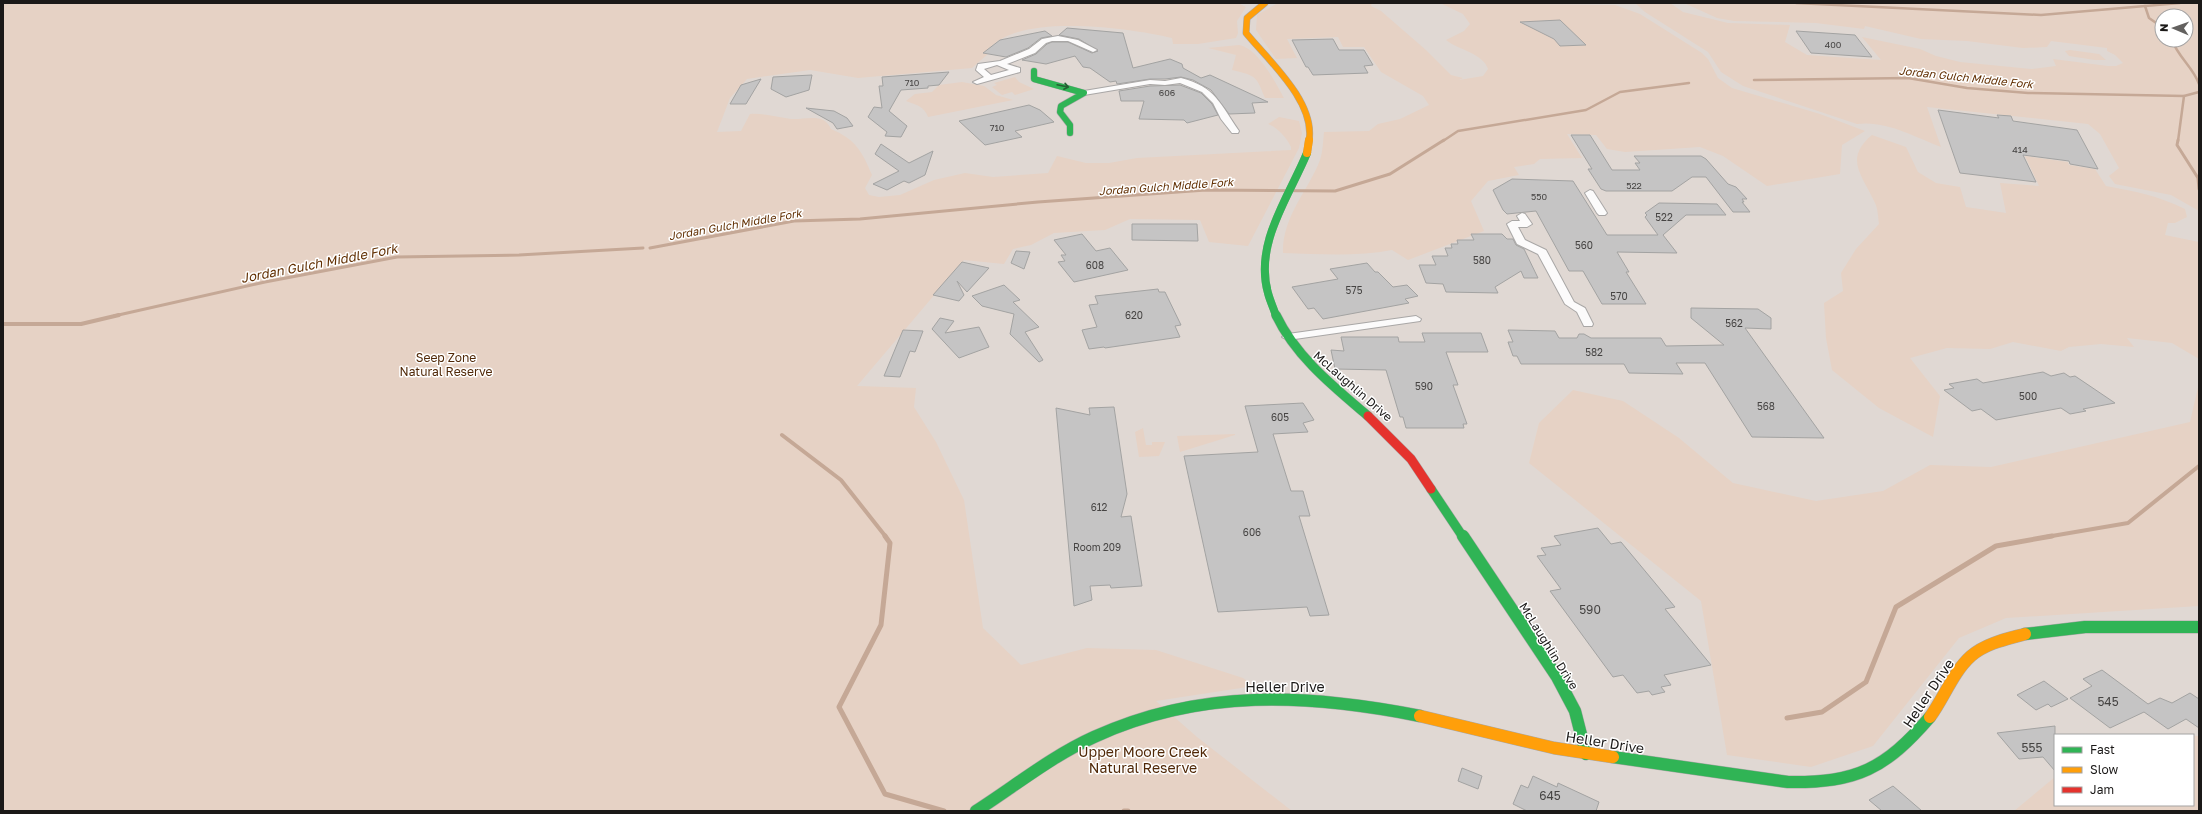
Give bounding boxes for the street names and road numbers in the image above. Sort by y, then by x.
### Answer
street label: McLaughlin Drive [1310,348,1396,424]
street label: McLaughlin Drive [1516,600,1582,692]
street label: Heller Drive [1899,655,1957,731]
street label: Heller Drive [1245,678,1325,695]
street label: Heller Drive [1564,727,1646,757]

